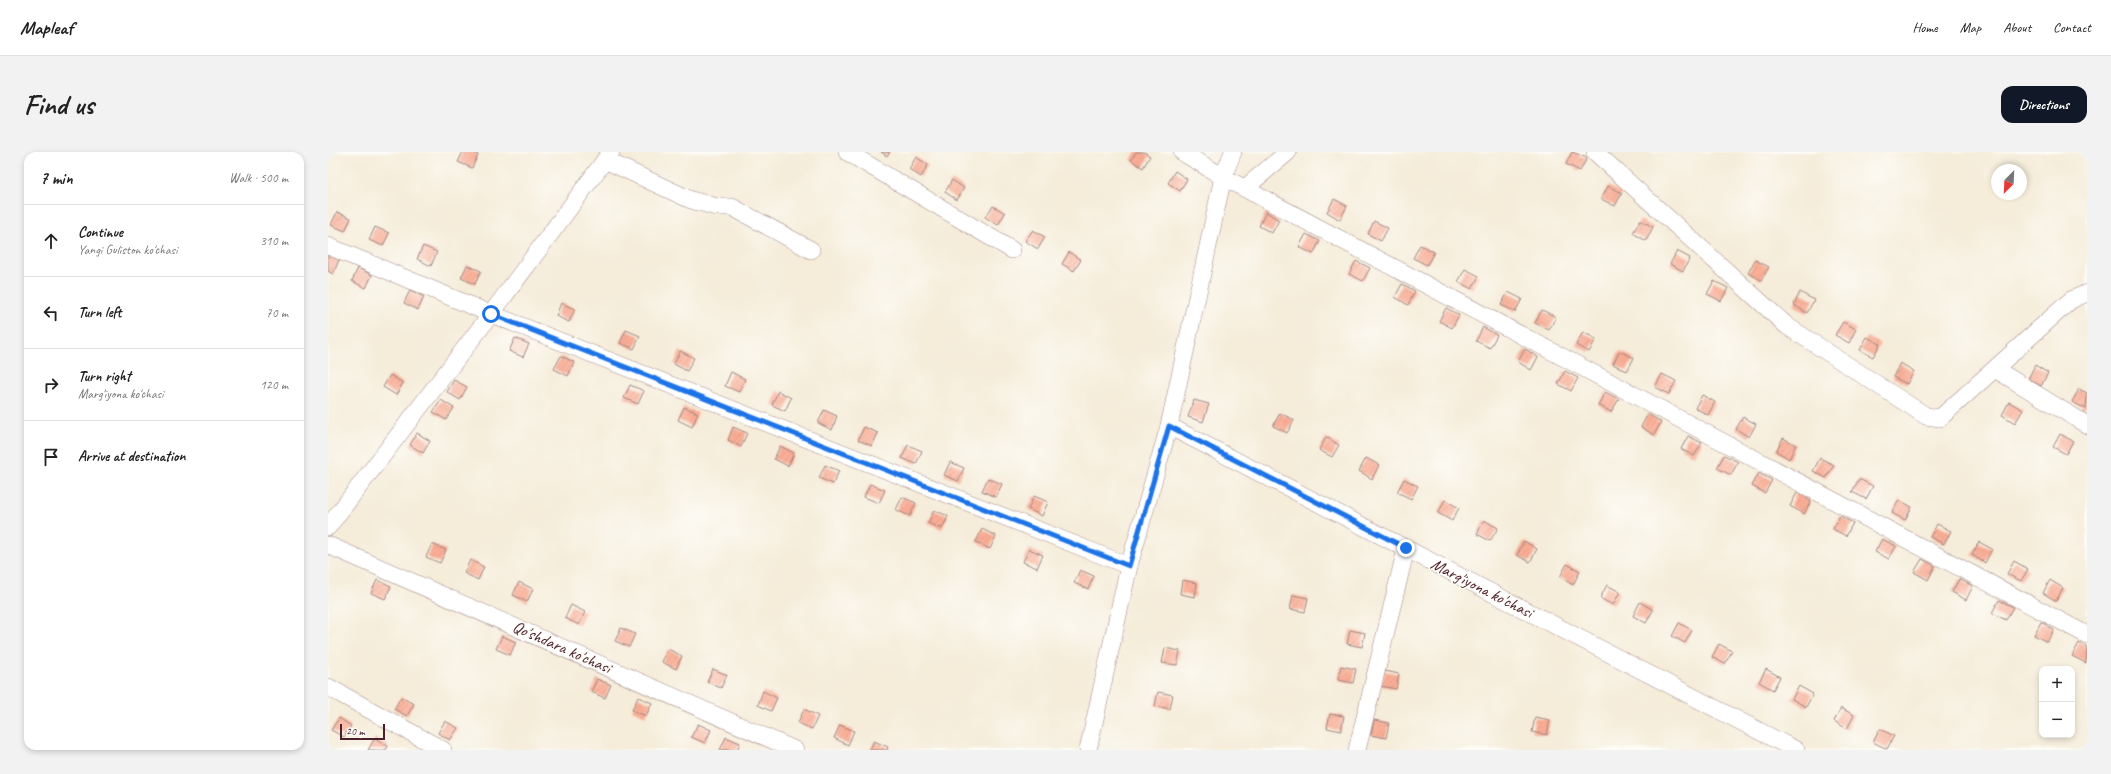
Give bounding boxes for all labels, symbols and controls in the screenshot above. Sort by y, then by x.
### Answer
text: Mapleaf [20,16,73,40]
text: Home [1912,19,1938,36]
text: Map [1960,19,1981,36]
text: About [2003,19,2031,36]
text: Contact [2053,19,2091,36]
button: Directions [2001,86,2087,123]
text: Find us [24,87,94,122]
north arrow [1991,164,2027,200]
text: 7 min [40,168,73,189]
text: Walk · 500 m [229,170,288,186]
text: Continue [78,223,123,242]
icon: ahead [40,230,62,252]
text: 310 m [260,233,288,249]
text: Yangi Guliston ko'chasi [78,242,178,258]
icon: left [40,302,62,324]
text: Turn left [78,303,121,322]
text: 70 m [266,305,288,321]
route start [482,305,500,323]
text: Turn right [78,367,131,386]
icon: right [40,374,62,396]
text: 120 m [260,377,288,393]
text: Marg'iyona ko'chasi [78,386,164,402]
icon: arrive [40,446,62,468]
text: Arrive at destination [78,447,185,466]
route end [1397,539,1415,557]
street label: Marg'iyona ko'chasi [1427,553,1538,624]
street label: Qo'shdara ko'chasi [510,616,616,679]
map controls [2039,666,2075,738]
button: + [2039,666,2075,702]
button: − [2039,702,2075,738]
scale bar [340,722,385,741]
text: 20 m [346,724,365,738]

